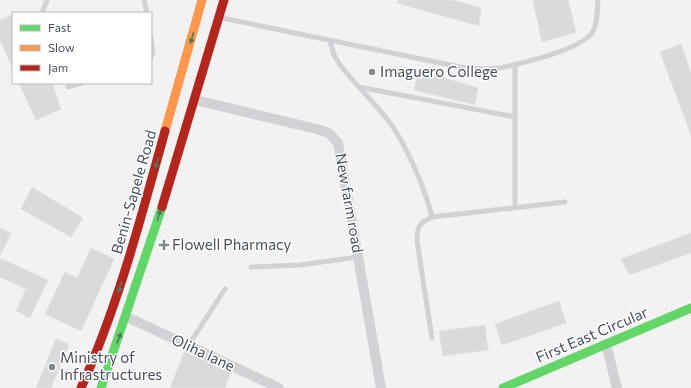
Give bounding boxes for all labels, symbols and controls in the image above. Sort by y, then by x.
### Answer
legend [12,12,152,84]
text: Fast [48,20,71,34]
one-way arrow [189,32,195,44]
text: Slow [48,40,75,54]
text: Jam [48,60,68,75]
place label: Imaguero College [380,62,498,80]
marker: Imaguero College [367,67,377,77]
street label: Benin-Sapele Road [107,128,159,256]
street label: New farm road [332,152,368,254]
one-way arrow [154,157,160,169]
one-way arrow [156,208,162,220]
place label: Flowell Pharmacy [172,235,291,253]
marker: Flowell Pharmacy [159,240,169,250]
one-way arrow [116,282,122,294]
street label: First East Circular [533,302,650,366]
street label: Oliha lane [169,330,238,375]
one-way arrow [117,332,123,344]
place label: Ministry of Infrastructures [60,348,162,383]
marker: Ministry of Infrastructures [47,362,57,372]

